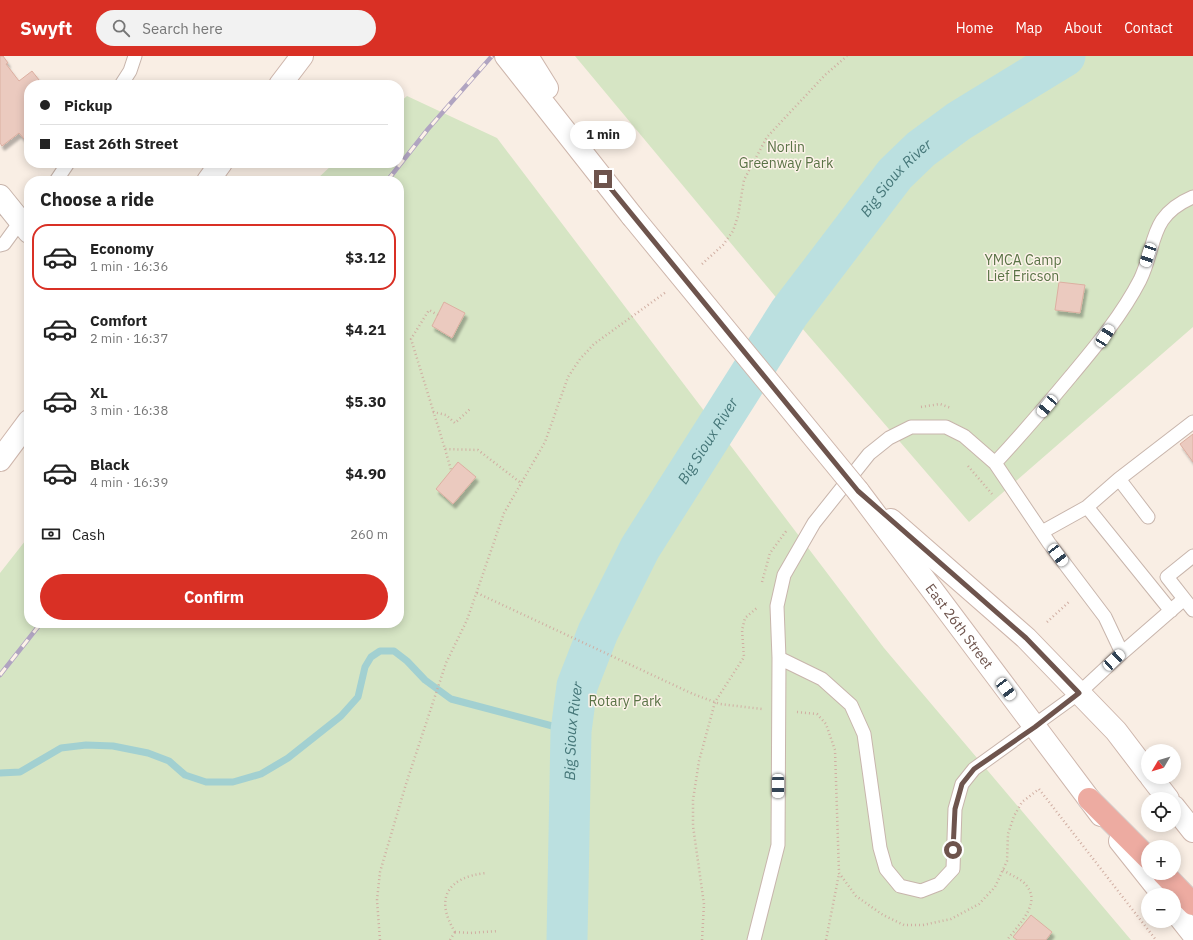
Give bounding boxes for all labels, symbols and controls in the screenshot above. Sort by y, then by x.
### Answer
search box [96,10,376,46]
text: Swyft [20,16,72,40]
icon: search [110,17,132,39]
text: Search here [142,19,223,38]
text: Home [956,19,993,37]
text: Map [1015,19,1042,37]
text: About [1064,19,1102,37]
text: Contact [1124,19,1173,37]
text: Pickup [64,96,112,115]
callout: 1 min [570,121,636,149]
text: 1 min [586,126,620,143]
text: East 26th Street [64,134,178,153]
water label: Big Sioux River [856,134,935,220]
park label: Norlin Greenway Park [739,138,834,172]
route end [594,170,612,188]
text: Choose a ride [40,188,154,211]
icon: car [42,239,78,275]
text: Economy [90,239,154,258]
car [1139,242,1157,268]
text: $3.12 [345,248,386,267]
park label: YMCA Camp Lief Ericson [984,251,1062,285]
text: 1 min · 16:36 [90,258,168,275]
icon: car [42,311,78,347]
text: Comfort [90,311,147,330]
text: $4.21 [345,320,386,339]
car [1094,323,1116,349]
text: 2 min · 16:37 [90,330,168,347]
icon: car [42,383,78,419]
text: XL [90,383,108,402]
text: $5.30 [345,392,386,411]
car [1035,393,1059,419]
water label: Big Sioux River [673,394,742,487]
text: 3 min · 16:38 [90,402,168,419]
icon: car [42,455,78,491]
text: Black [90,455,130,474]
text: $4.90 [345,464,386,483]
text: 4 min · 16:39 [90,474,168,491]
icon: cash [40,523,62,545]
text: Cash [72,525,105,544]
text: 260 m [350,526,388,543]
car [1046,542,1070,568]
button: Confirm [40,574,388,620]
street label: East 26th Street [922,580,997,672]
car [1101,647,1127,673]
car [994,676,1018,702]
water label: Big Sioux River [560,678,587,780]
park label: Rotary Park [589,692,662,710]
north arrow [1141,744,1181,784]
map controls [1141,744,1181,928]
car [772,774,784,798]
button: locate [1141,792,1181,832]
button: + [1141,840,1181,880]
route start [944,841,962,859]
button: − [1141,888,1181,928]

